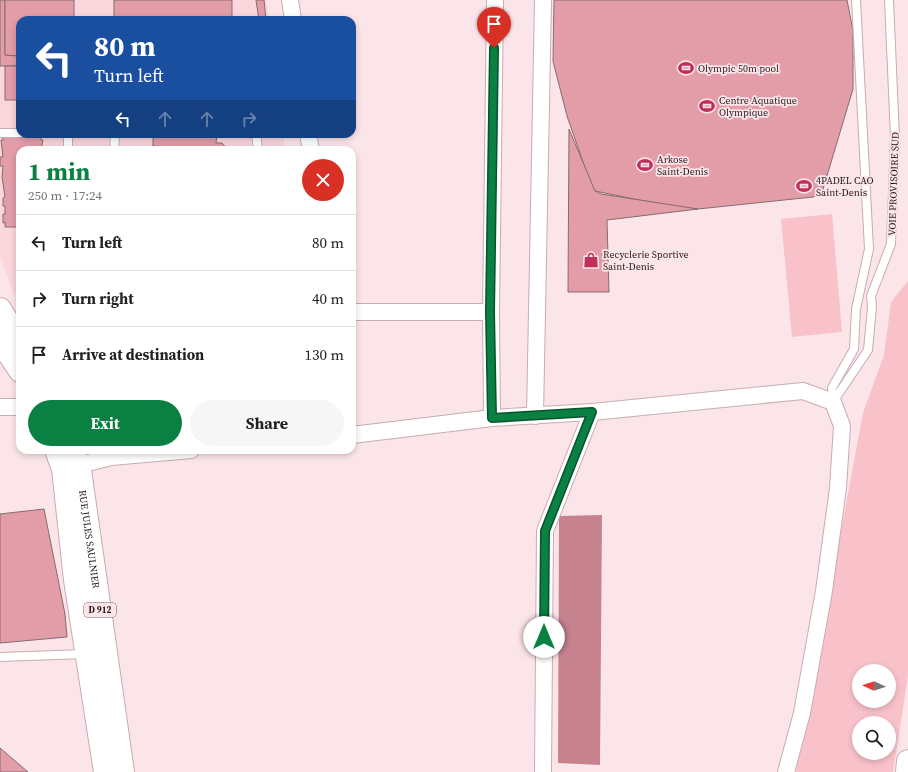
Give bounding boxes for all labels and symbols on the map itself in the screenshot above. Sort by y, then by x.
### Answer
pin [477,7.0,511,48]
sports icon: Olympic 50m pool [677,59,695,77]
place label: Olympic 50m pool [698,62,779,75]
place label: Centre Aquatique Olympique [719,94,797,119]
sports icon: Centre Aquatique Olympique [698,97,716,115]
street label: VOIE PROVISOIRE SUD [885,132,902,236]
place label: Arkose Saint-Denis [657,153,708,178]
sports icon: Arkose Saint-Denis [636,156,654,174]
place label: 4PADEL CAO Saint-Denis [816,174,874,199]
sports icon: 4PADEL CAO Saint-Denis [795,177,813,195]
place label: Recyclerie Sportive Saint-Denis [603,248,689,273]
shop icon: Recyclerie Sportive Saint-Denis [582,251,600,269]
street label: RUE JULES SAULNIER [76,489,103,590]
road number: D 912 [84,603,116,617]
position arrow [523,616,565,658]
north arrow [852,664,896,708]

